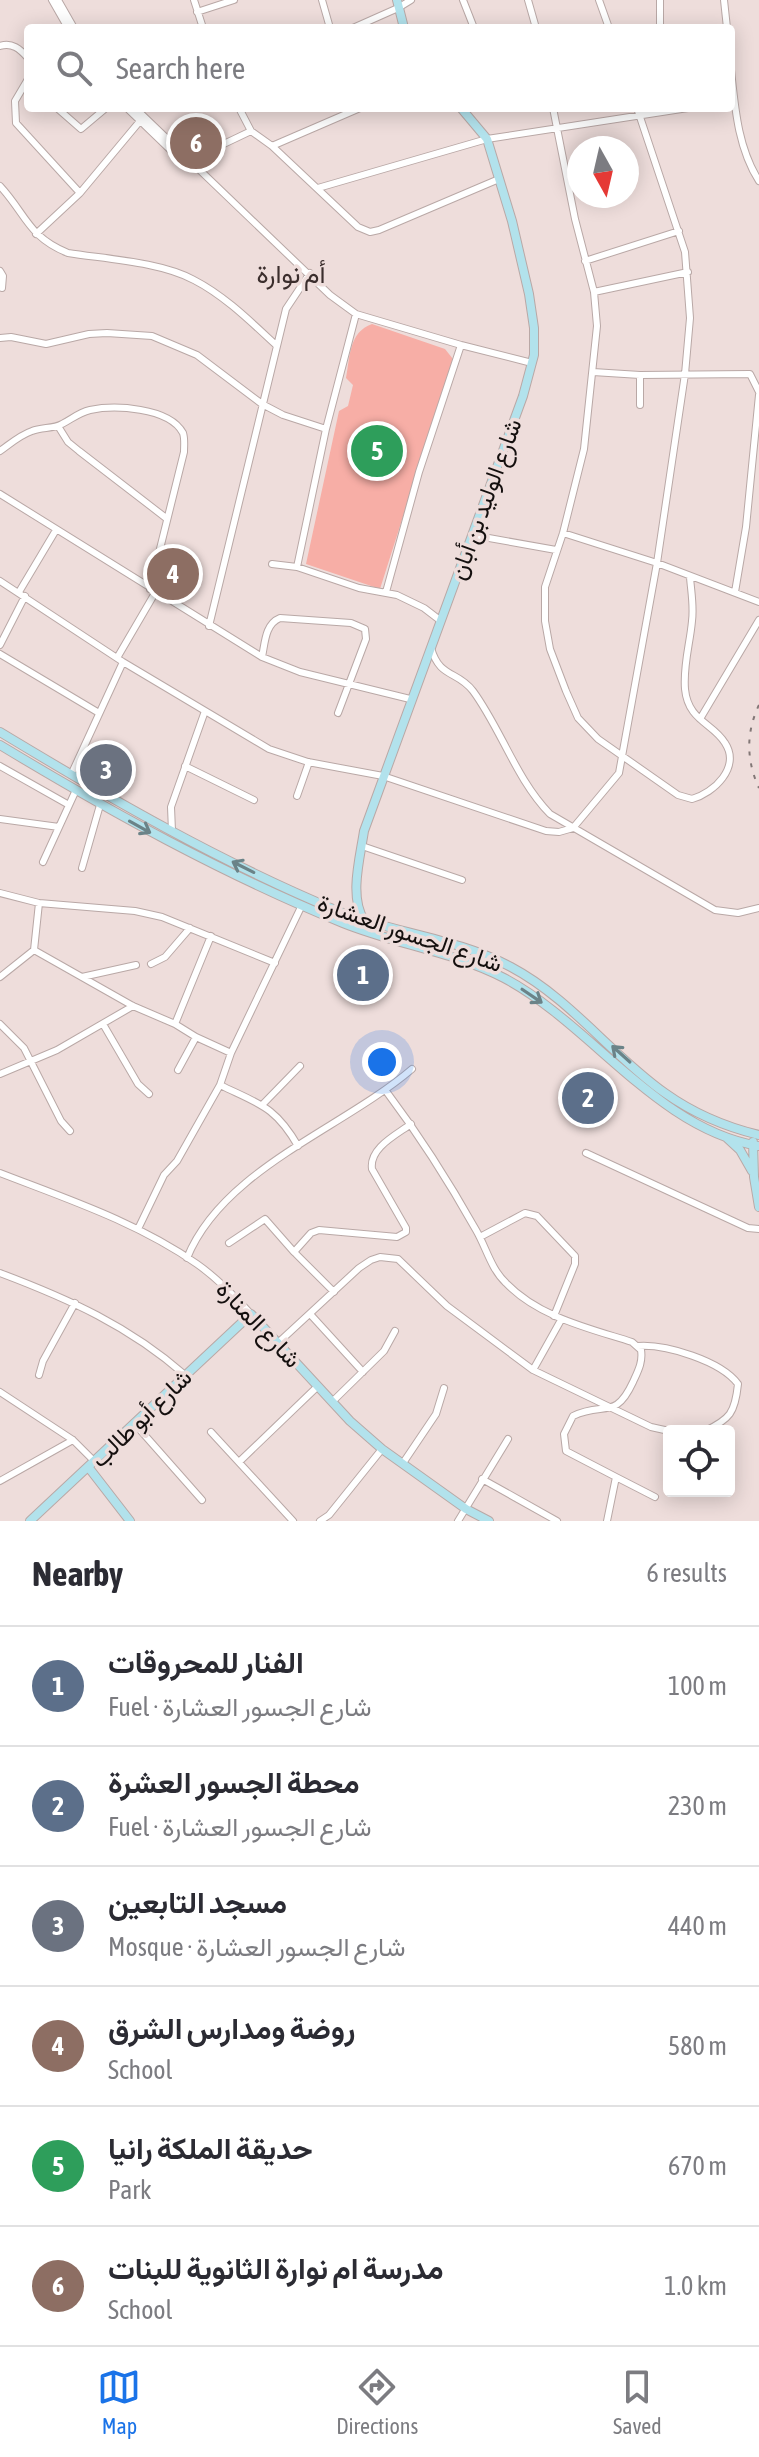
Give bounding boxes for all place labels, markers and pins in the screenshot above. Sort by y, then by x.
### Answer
pin: 6 [170,113,222,173]
pin: 5 [351,421,403,481]
pin: 4 [147,544,199,604]
pin: 3 [80,740,132,800]
pin: 1 [337,945,389,1005]
pin: 2 [562,1068,614,1128]

